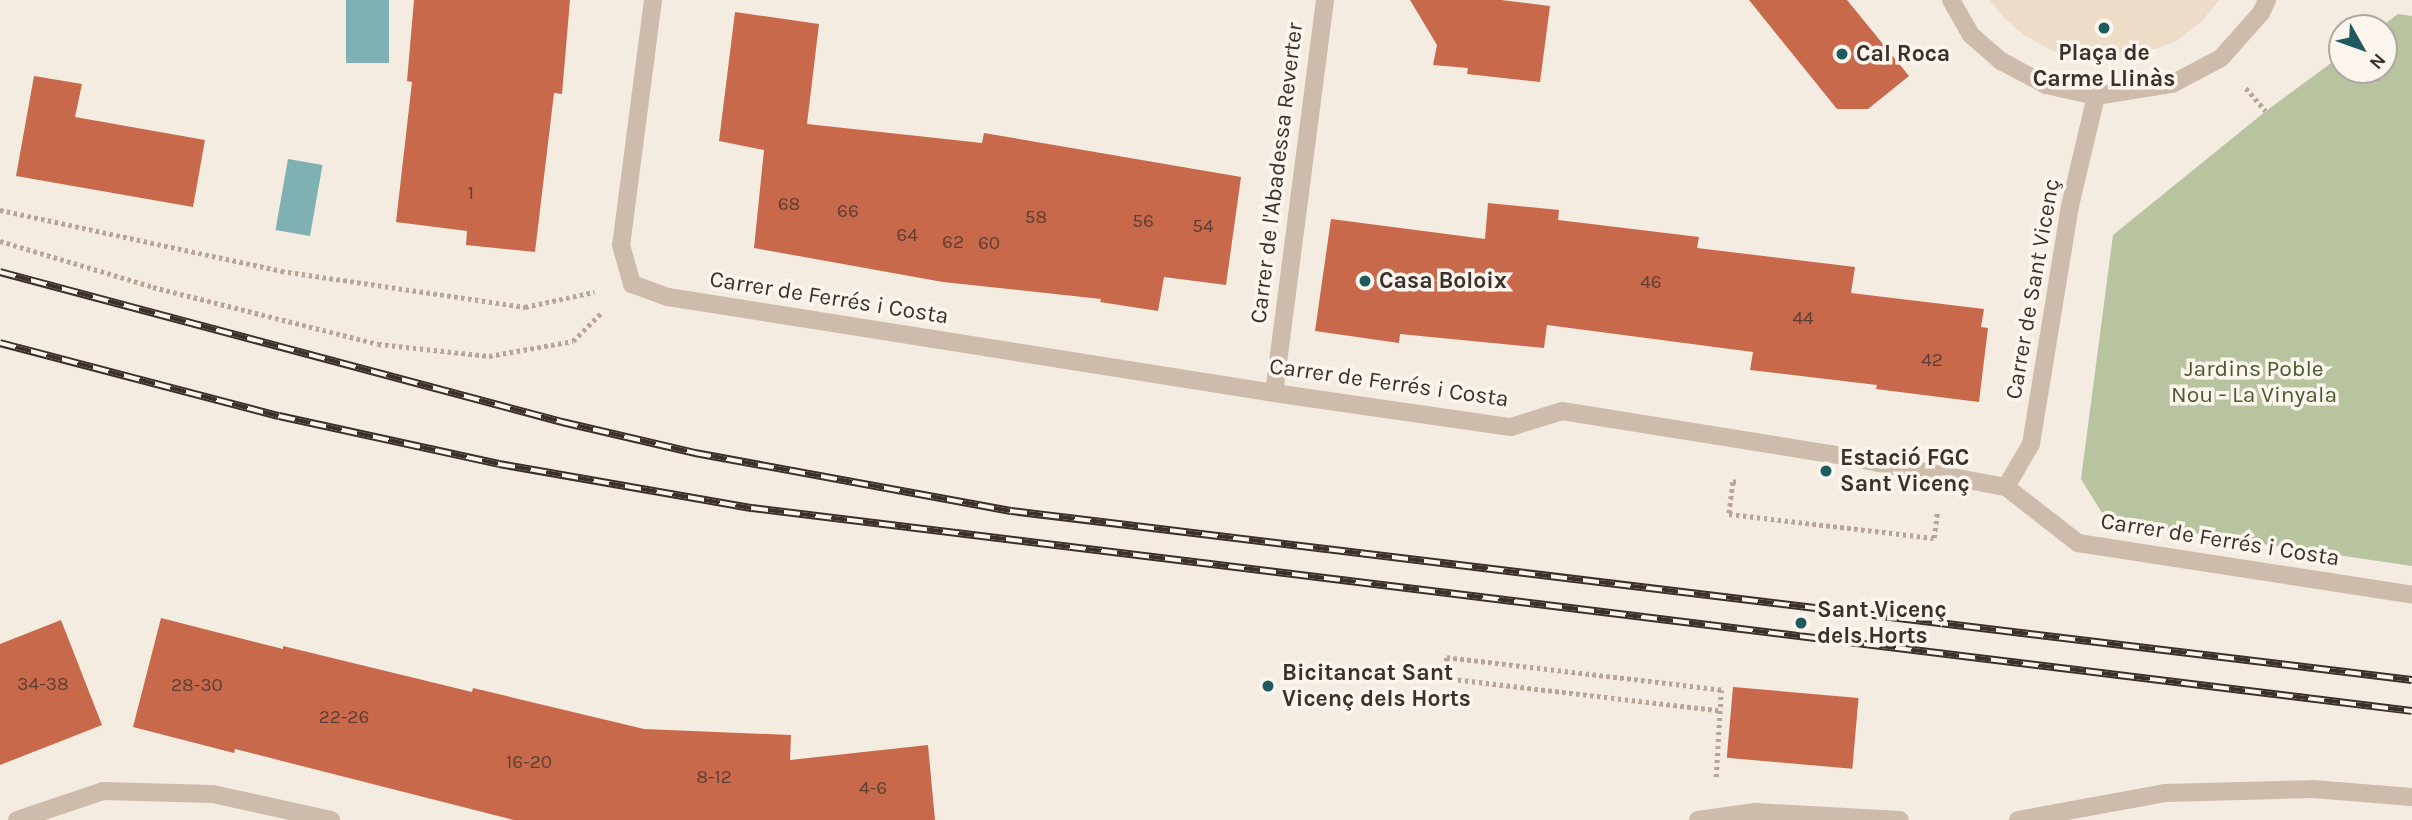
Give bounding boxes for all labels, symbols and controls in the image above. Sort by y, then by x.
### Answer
north arrow [2328,14,2398,84]
marker: Plaça de Carme Llinàs [2096,20,2112,36]
street label: Carrer de l'Abadessa Reverter [1245,21,1309,325]
place label: Plaça de Carme Llinàs [2033,39,2175,93]
place label: Cal Roca [1856,40,1950,68]
marker: Cal Roca [1834,46,1850,62]
text: N [2365,49,2390,74]
street label: Carrer de Sant Vicenç [2000,176,2066,402]
house number: 1 [468,183,474,205]
house number: 68 [778,194,800,216]
house number: 66 [837,201,859,223]
house number: 58 [1025,207,1047,229]
house number: 56 [1132,211,1154,233]
house number: 54 [1192,216,1214,238]
house number: 64 [896,225,918,247]
house number: 62 [942,232,964,254]
house number: 60 [978,233,1000,255]
street label: Carrer de Ferrés i Costa [708,265,950,331]
place label: Casa Boloix [1379,267,1507,295]
house number: 46 [1640,272,1662,294]
marker: Casa Boloix [1357,273,1373,289]
house number: 44 [1792,308,1814,330]
house number: 42 [1921,350,1943,372]
street label: Carrer de Ferrés i Costa [1268,353,1510,413]
park label: Jardins Poble Nou - La Vinyala [2171,355,2337,409]
place label: Estació FGC Sant Vicenç [1840,444,1970,498]
marker: Estació FGC Sant Vicenç [1818,463,1834,479]
street label: Carrer de Ferrés i Costa [2099,507,2341,573]
place label: Sant Vicenç dels Horts [1817,596,1947,650]
marker: Sant Vicenç dels Horts [1791,613,1811,633]
place label: Bicitancat Sant Vicenç dels Horts [1282,659,1471,713]
house number: 34-38 [17,674,69,696]
house number: 28-30 [171,675,223,697]
marker: Bicitancat Sant Vicenç dels Horts [1260,678,1276,694]
house number: 22-26 [319,707,369,729]
house number: 16-20 [506,752,552,774]
house number: 8-12 [696,767,732,789]
house number: 4-6 [859,778,887,800]

